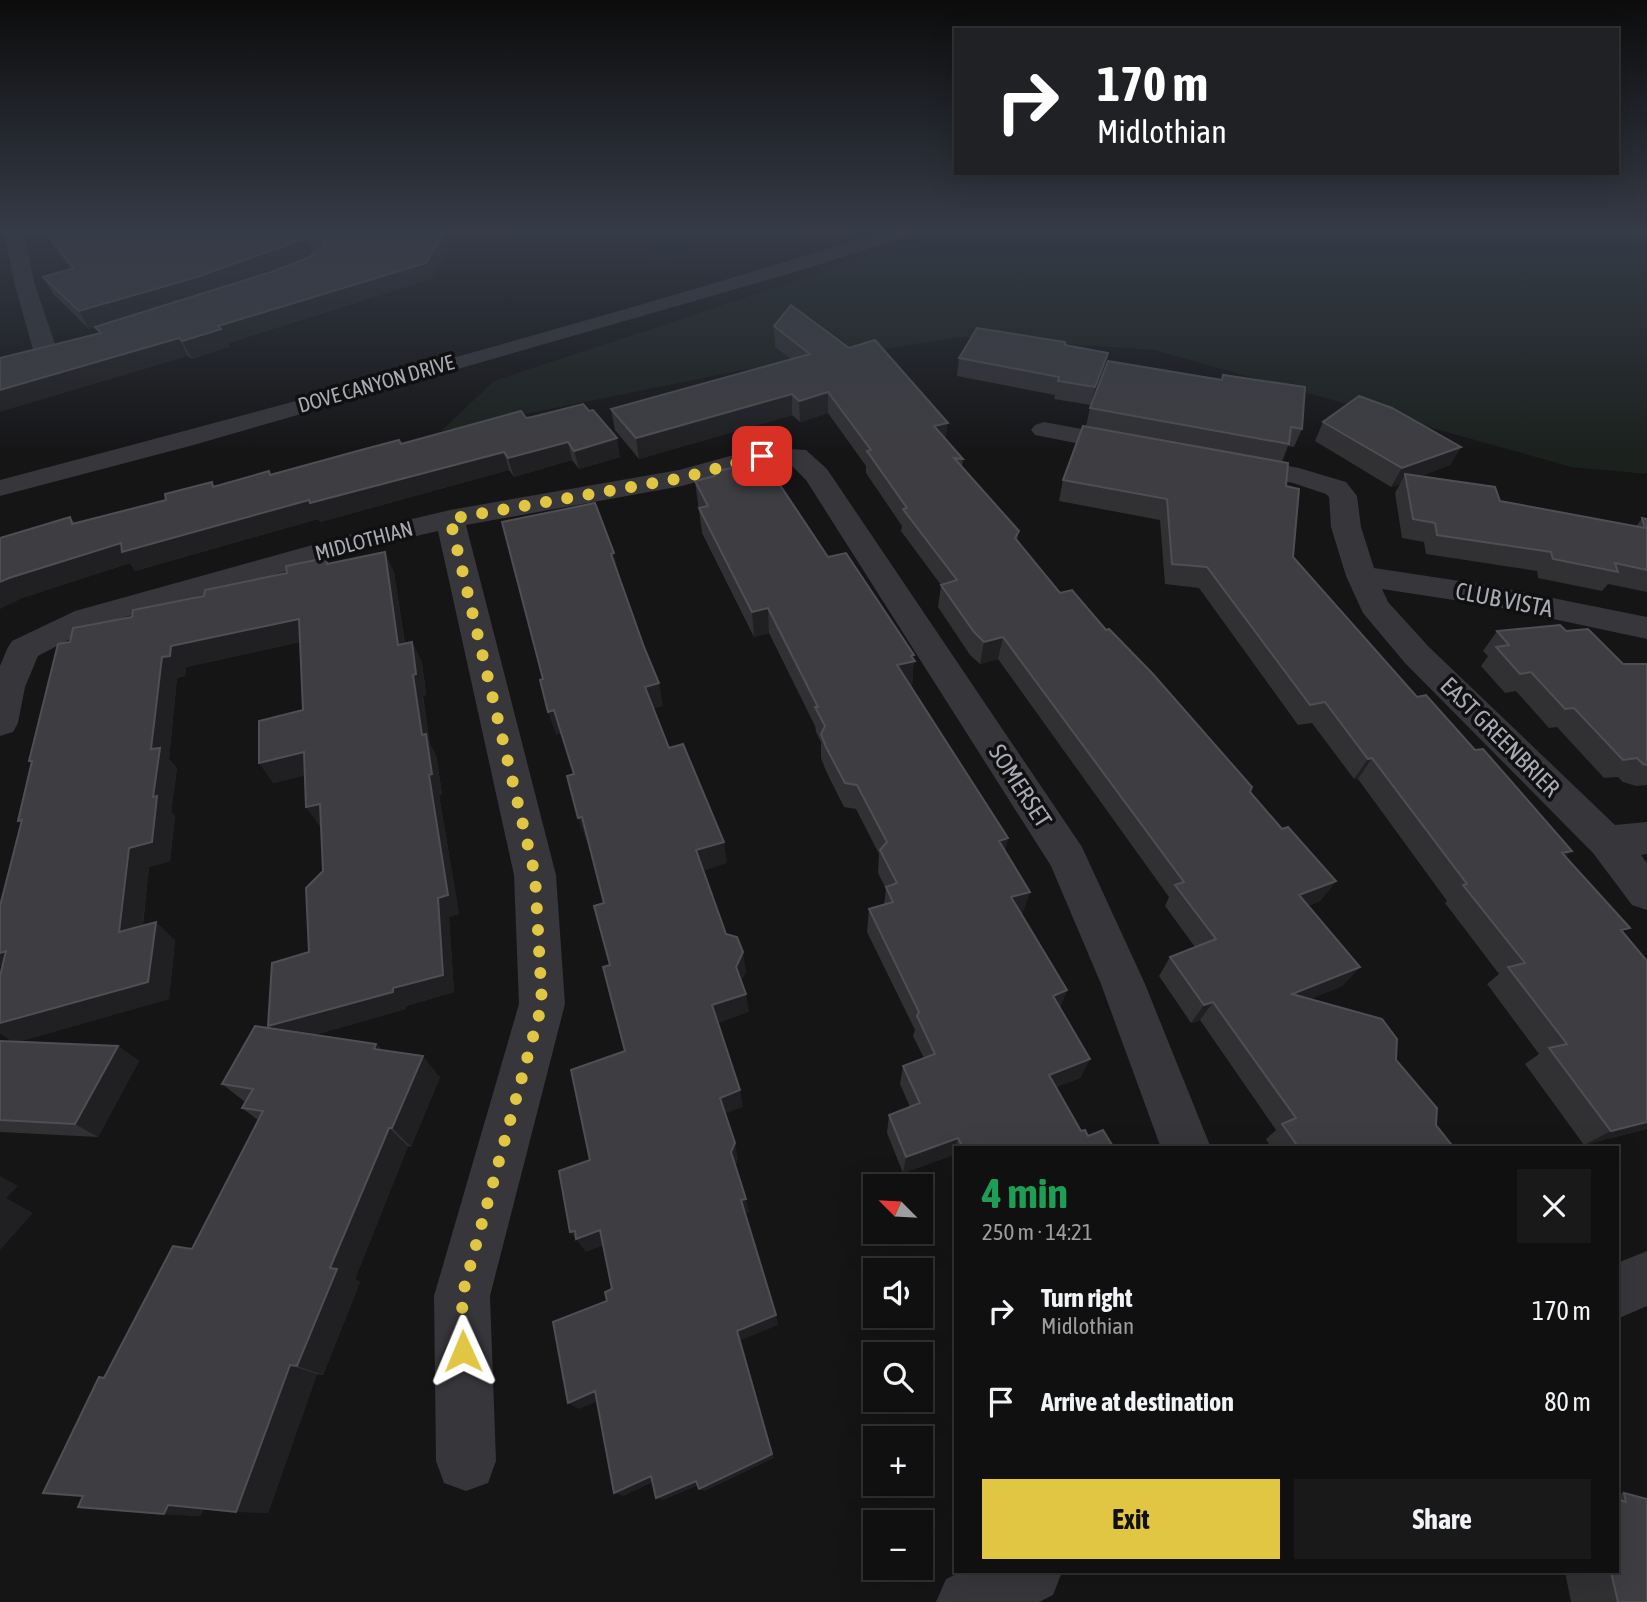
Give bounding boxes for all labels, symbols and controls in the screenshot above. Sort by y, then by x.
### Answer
text: 170 m [1097,55,1208,111]
icon: right [982,56,1073,147]
text: Midlothian [1097,113,1227,150]
street label: DOVE CANYON DRIVE [295,349,457,417]
pin [732,426,792,486]
icon: arrive [743,437,781,475]
street label: MIDLOTHIAN [312,515,415,565]
street label: CLUB VISTA [1453,577,1555,622]
street label: EAST GREENBRIER [1435,672,1565,802]
street label: SOMERSET [984,739,1057,833]
text: 4 min [982,1169,1068,1217]
button: close [1517,1169,1591,1243]
north arrow [863,1174,933,1244]
map controls [863,1174,933,1580]
text: 250 m · 14:21 [982,1219,1093,1245]
button: sound [863,1258,933,1328]
text: Turn right [1041,1283,1132,1313]
icon: right [982,1292,1020,1330]
text: 170 m [1532,1296,1591,1326]
text: Midlothian [1041,1313,1134,1339]
position arrow [426,1314,500,1388]
button: search [863,1342,933,1412]
icon: arrive [982,1383,1020,1421]
text: Arrive at destination [1041,1387,1234,1417]
text: 80 m [1544,1387,1591,1417]
button: + [863,1426,933,1496]
button: Exit [982,1479,1280,1559]
button: Share [1294,1479,1591,1559]
button: − [863,1510,933,1580]

